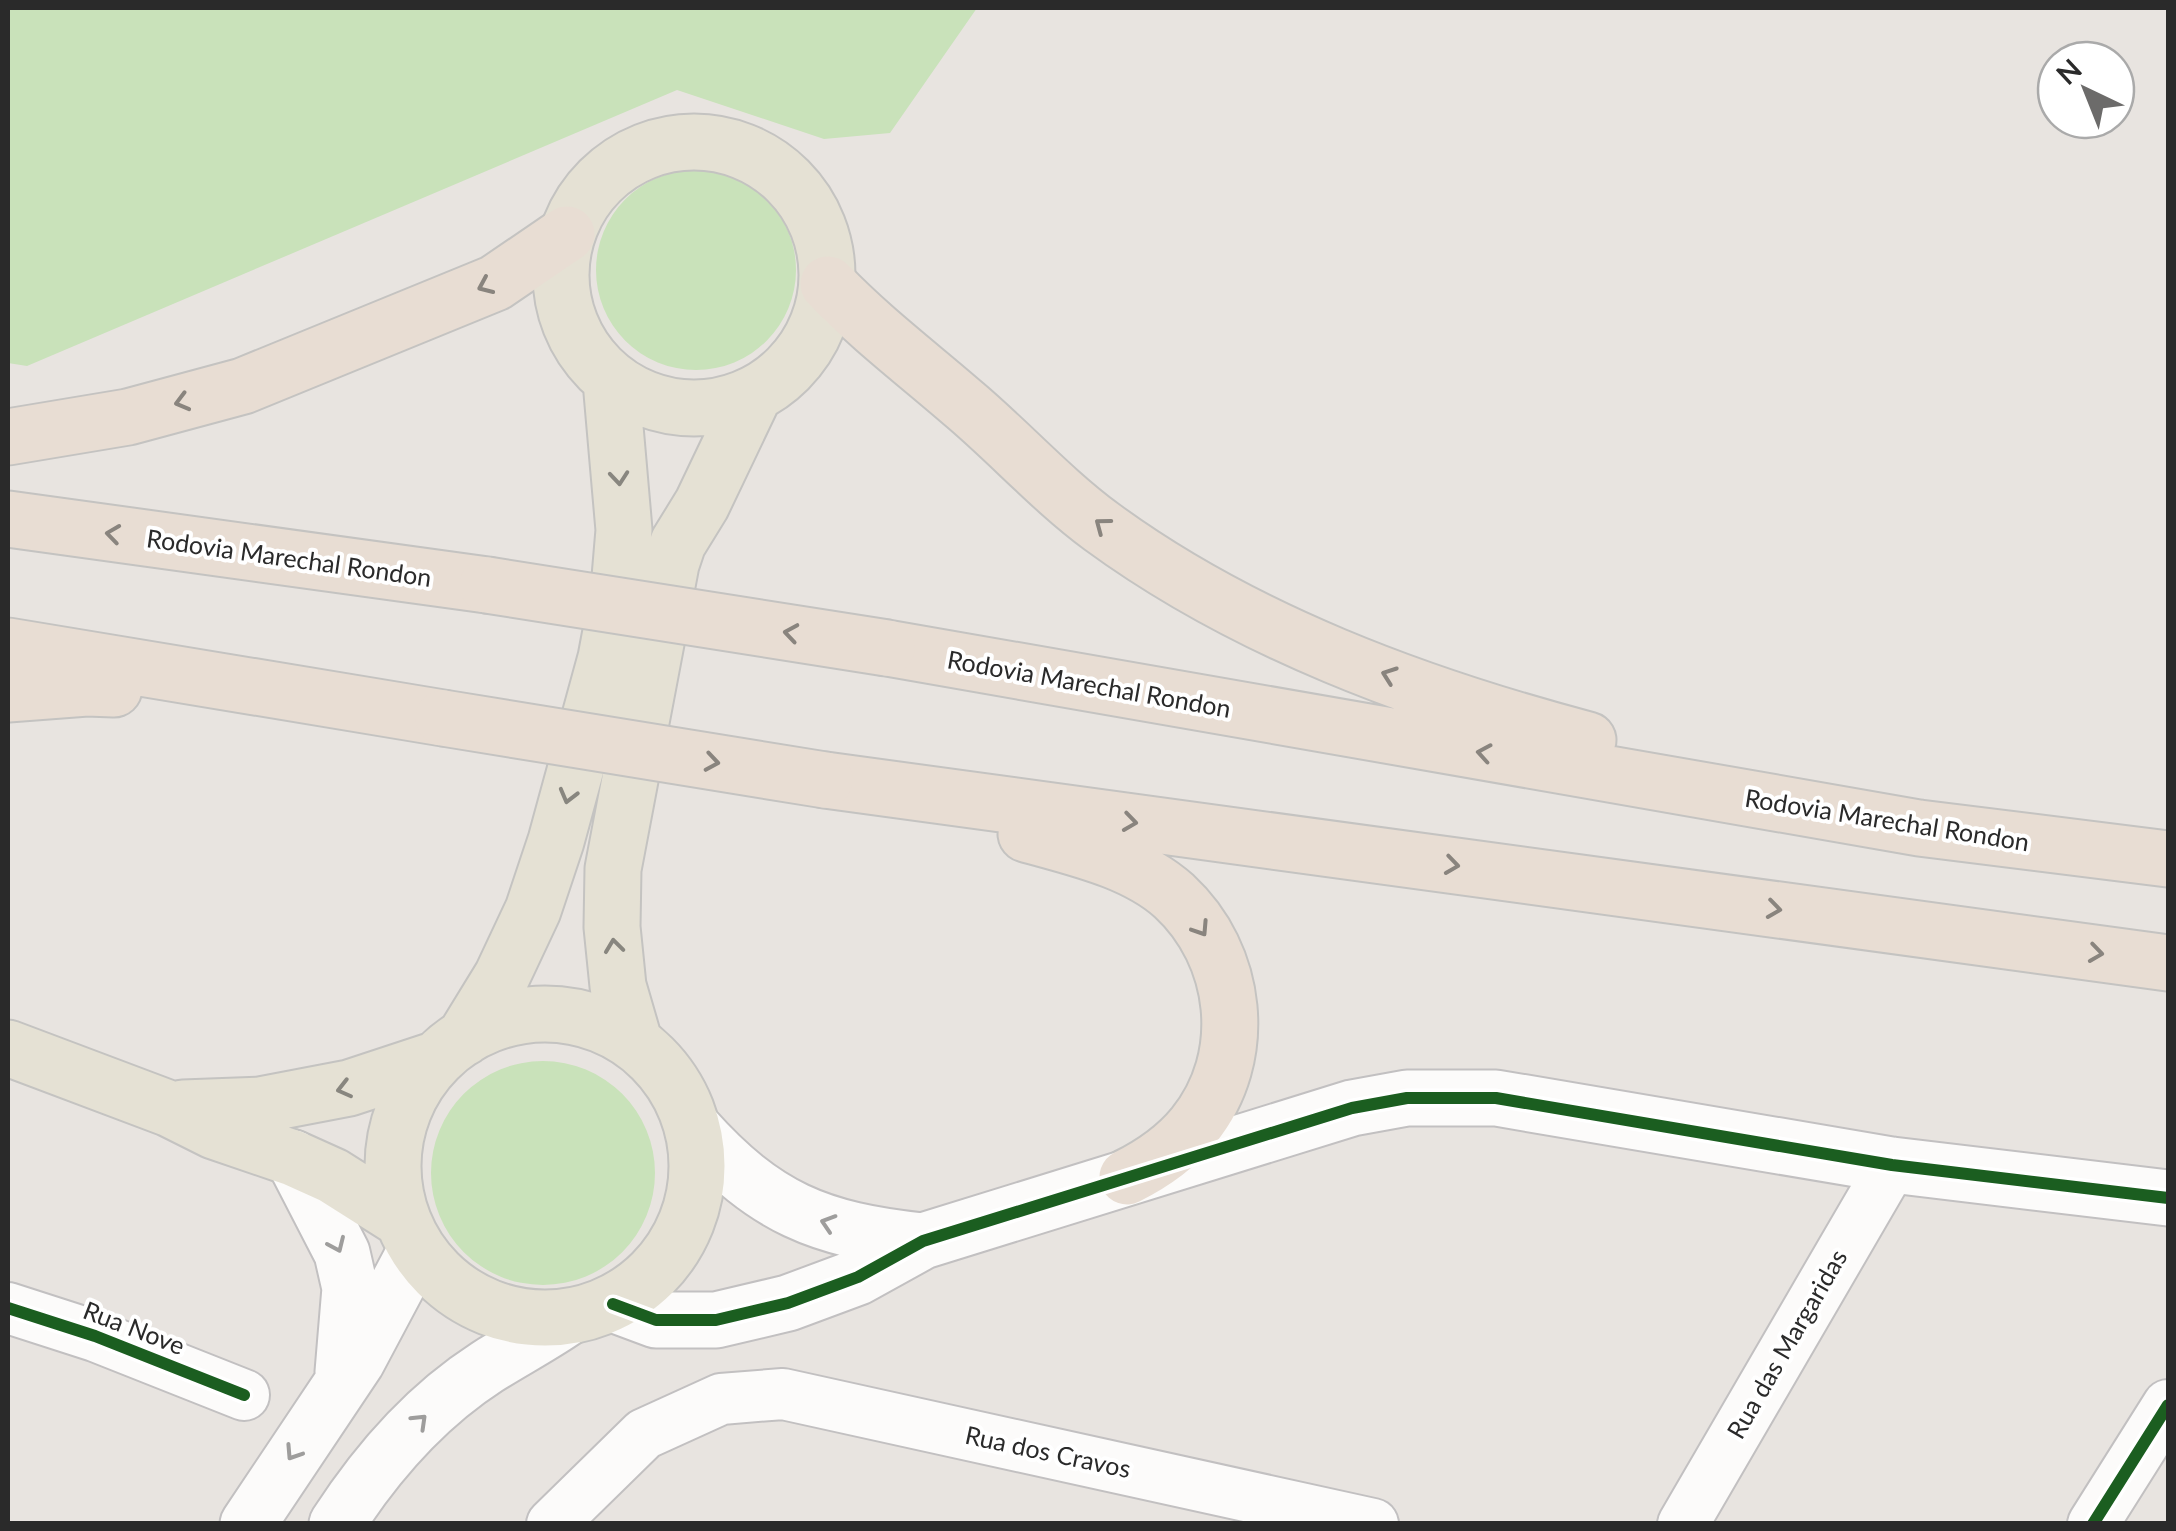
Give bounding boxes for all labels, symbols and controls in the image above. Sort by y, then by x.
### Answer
north arrow [2036,40,2136,140]
text: N [2049,51,2088,91]
one-way arrow [477,274,495,294]
one-way arrow [174,391,191,412]
one-way arrow [608,470,630,486]
one-way arrow [1095,520,1113,537]
street label: Rodovia Marechal Rondon [145,522,434,592]
one-way arrow [104,524,121,545]
one-way arrow [783,623,799,644]
street label: Rodovia Marechal Rondon [945,643,1233,723]
one-way arrow [1381,666,1398,687]
one-way arrow [1476,743,1493,764]
one-way arrow [704,751,721,772]
street label: Rodovia Marechal Rondon [1743,782,2031,856]
one-way arrow [559,787,580,804]
one-way arrow [1122,810,1138,831]
one-way arrow [1444,854,1460,875]
one-way arrow [1766,898,1782,919]
one-way arrow [1189,918,1208,936]
one-way arrow [604,937,625,953]
one-way arrow [2088,942,2104,963]
one-way arrow [336,1077,353,1098]
one-way arrow [821,1215,838,1235]
one-way arrow [325,1235,345,1253]
street label: Rua das Margaridas [1720,1244,1852,1443]
street label: Rua Nove [79,1294,189,1360]
one-way arrow [409,1415,427,1433]
street label: Rua dos Cravos [963,1419,1134,1483]
one-way arrow [286,1442,305,1460]

